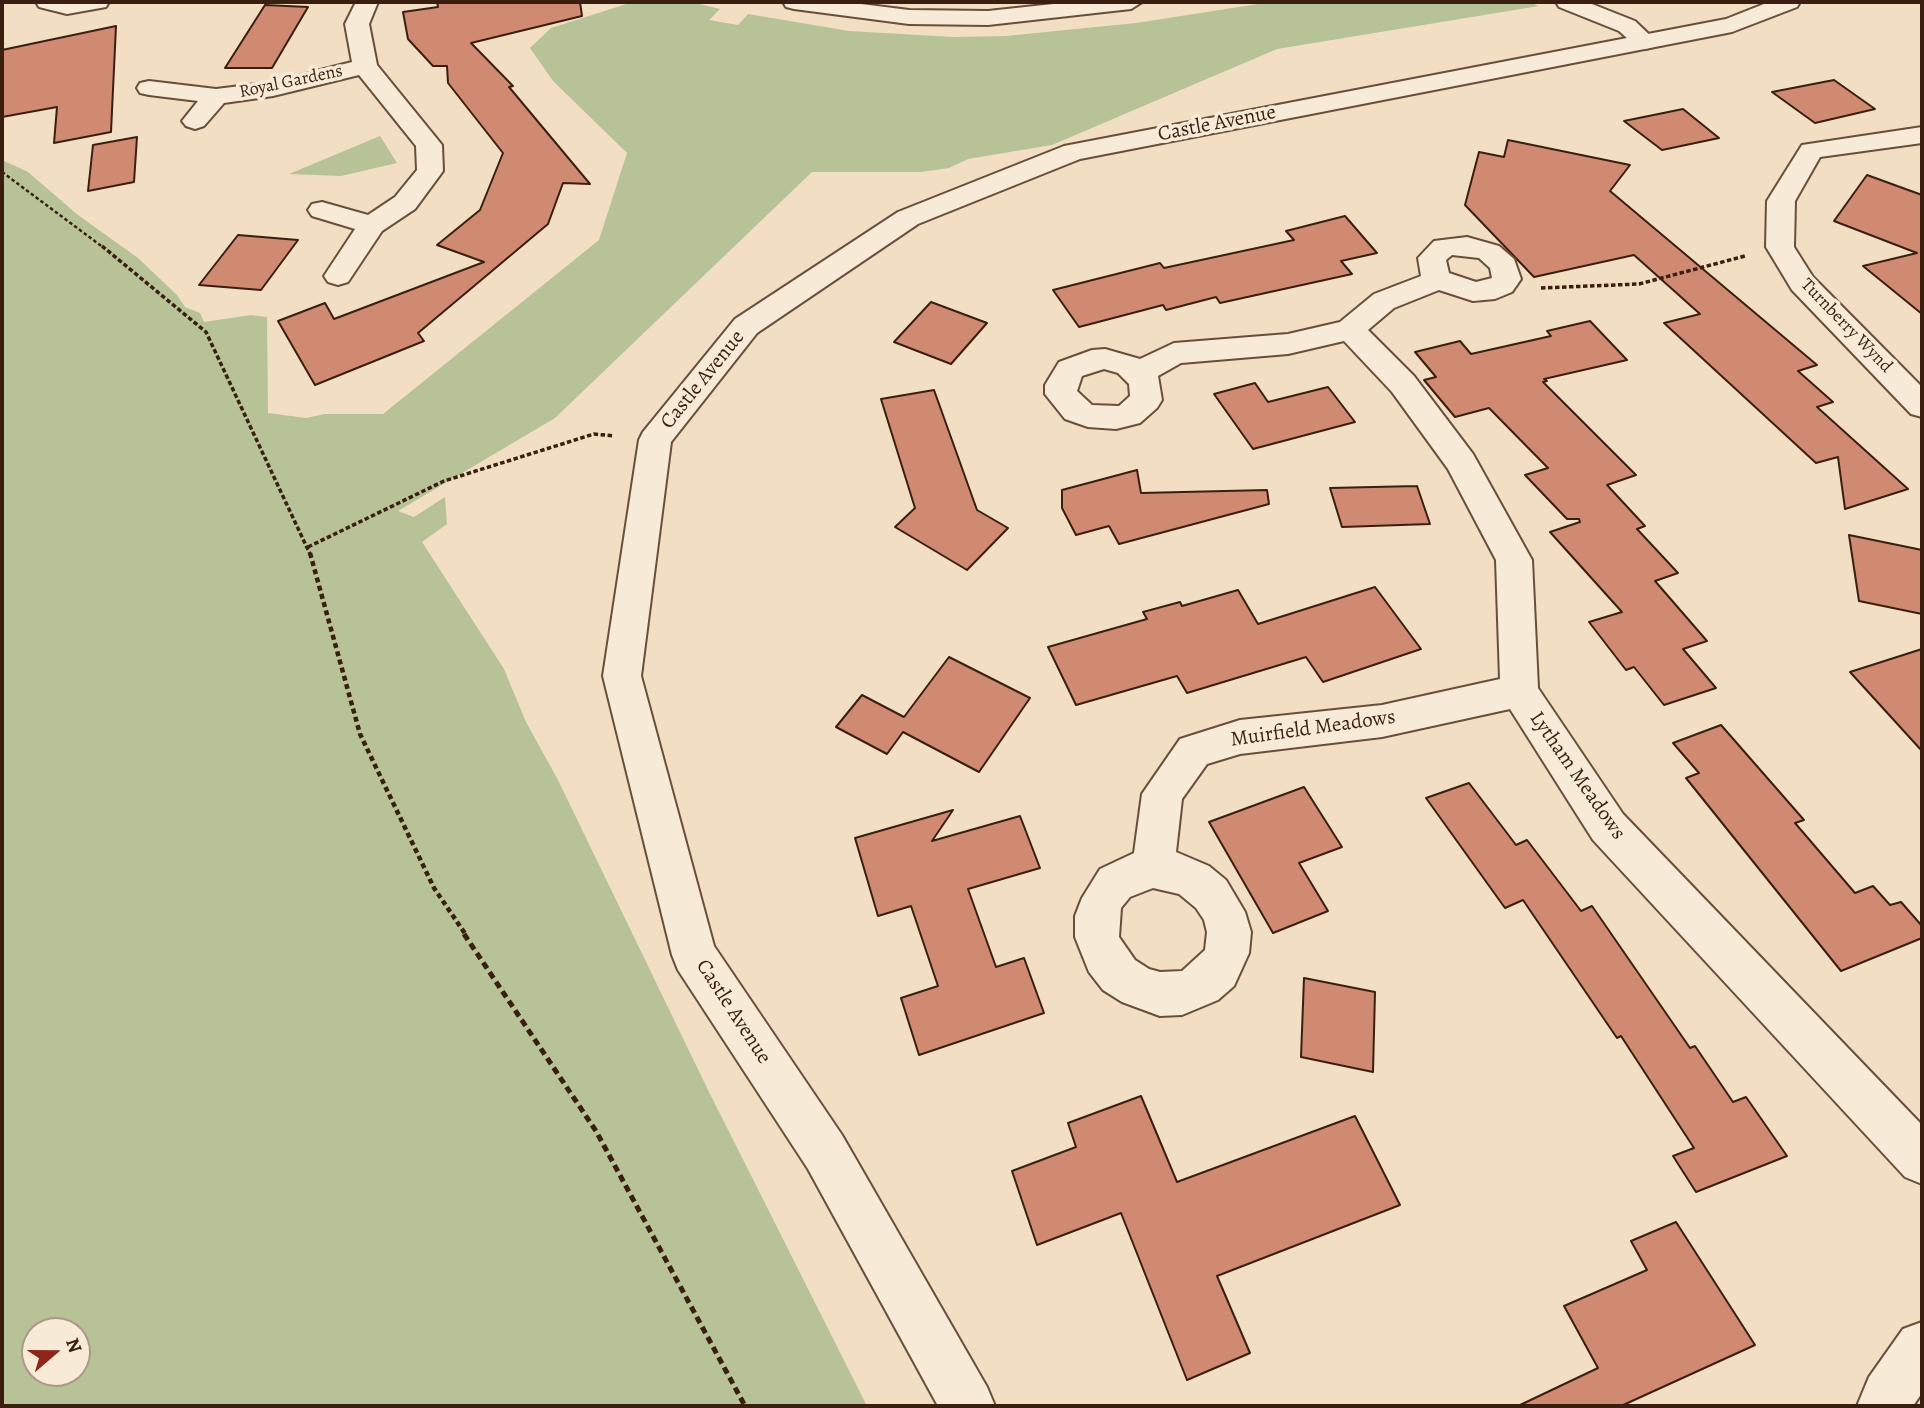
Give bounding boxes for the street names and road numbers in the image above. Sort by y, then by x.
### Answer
street label: Royal Gardens [237,61,345,103]
street label: Castle Avenue [1156,100,1278,148]
street label: Turnberry Wynd [1796,274,1896,378]
street label: Castle Avenue [656,326,750,434]
street label: Muirfield Meadows [1229,705,1397,753]
street label: Lytham Meadows [1524,707,1630,845]
street label: Castle Avenue [690,955,776,1069]

